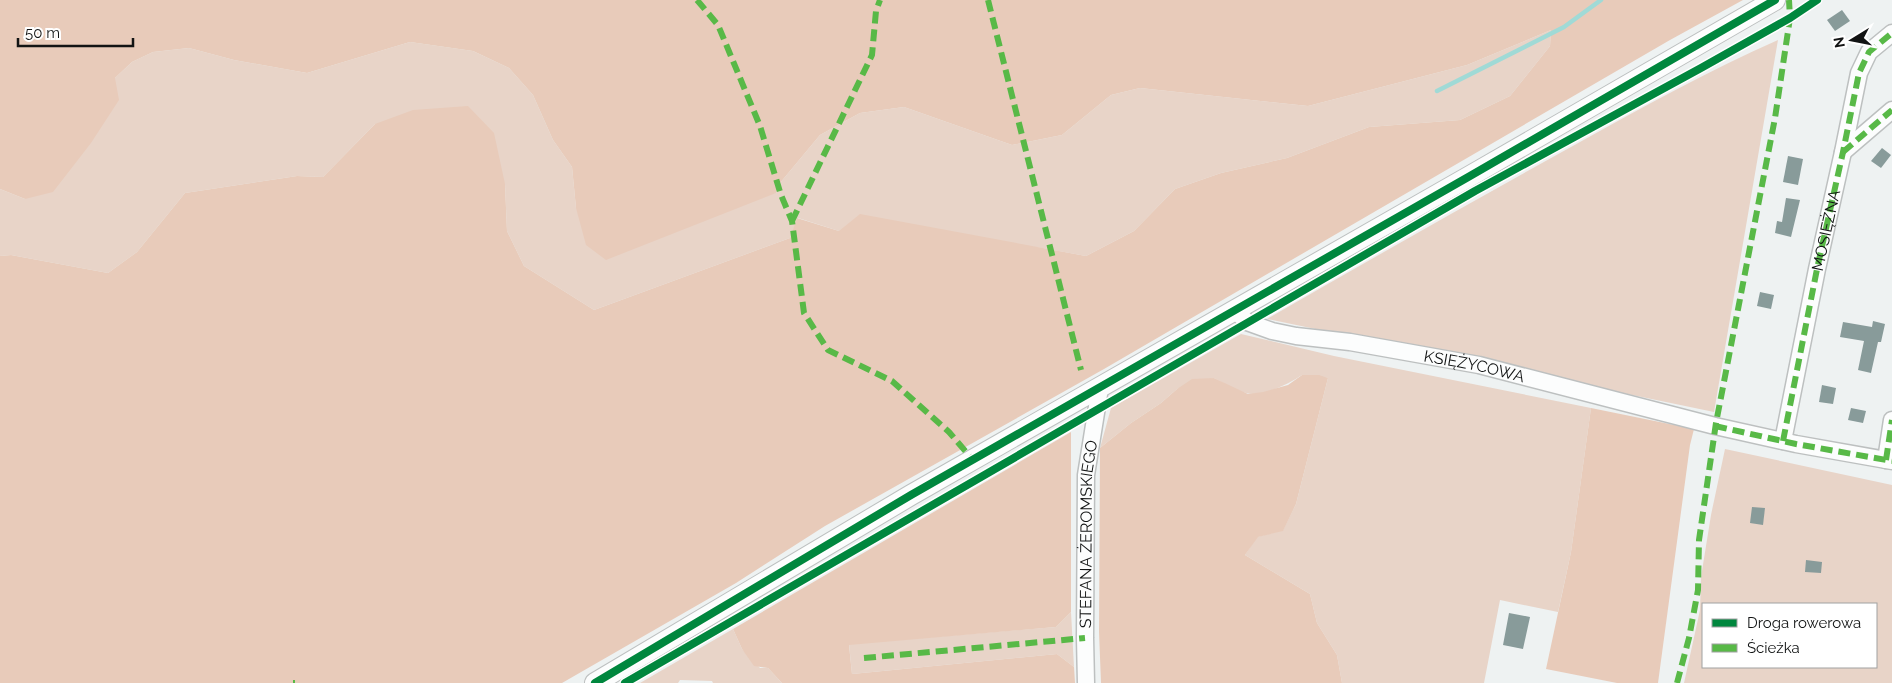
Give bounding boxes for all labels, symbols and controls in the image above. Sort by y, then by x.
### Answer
scale bar [18,15,132,47]
north arrow [1827,15,1877,65]
text: 50 m [25,24,60,42]
text: N [1830,36,1848,49]
street label: MOSIĘŻNA [1807,188,1844,273]
street label: KSIĘŻYCOWA [1422,346,1527,386]
street label: STEFANA ŻEROMSKIEGO [1075,439,1101,628]
legend [1702,603,1877,668]
text: Droga rowerowa [1747,614,1861,632]
text: Ścieżka [1747,639,1800,657]

